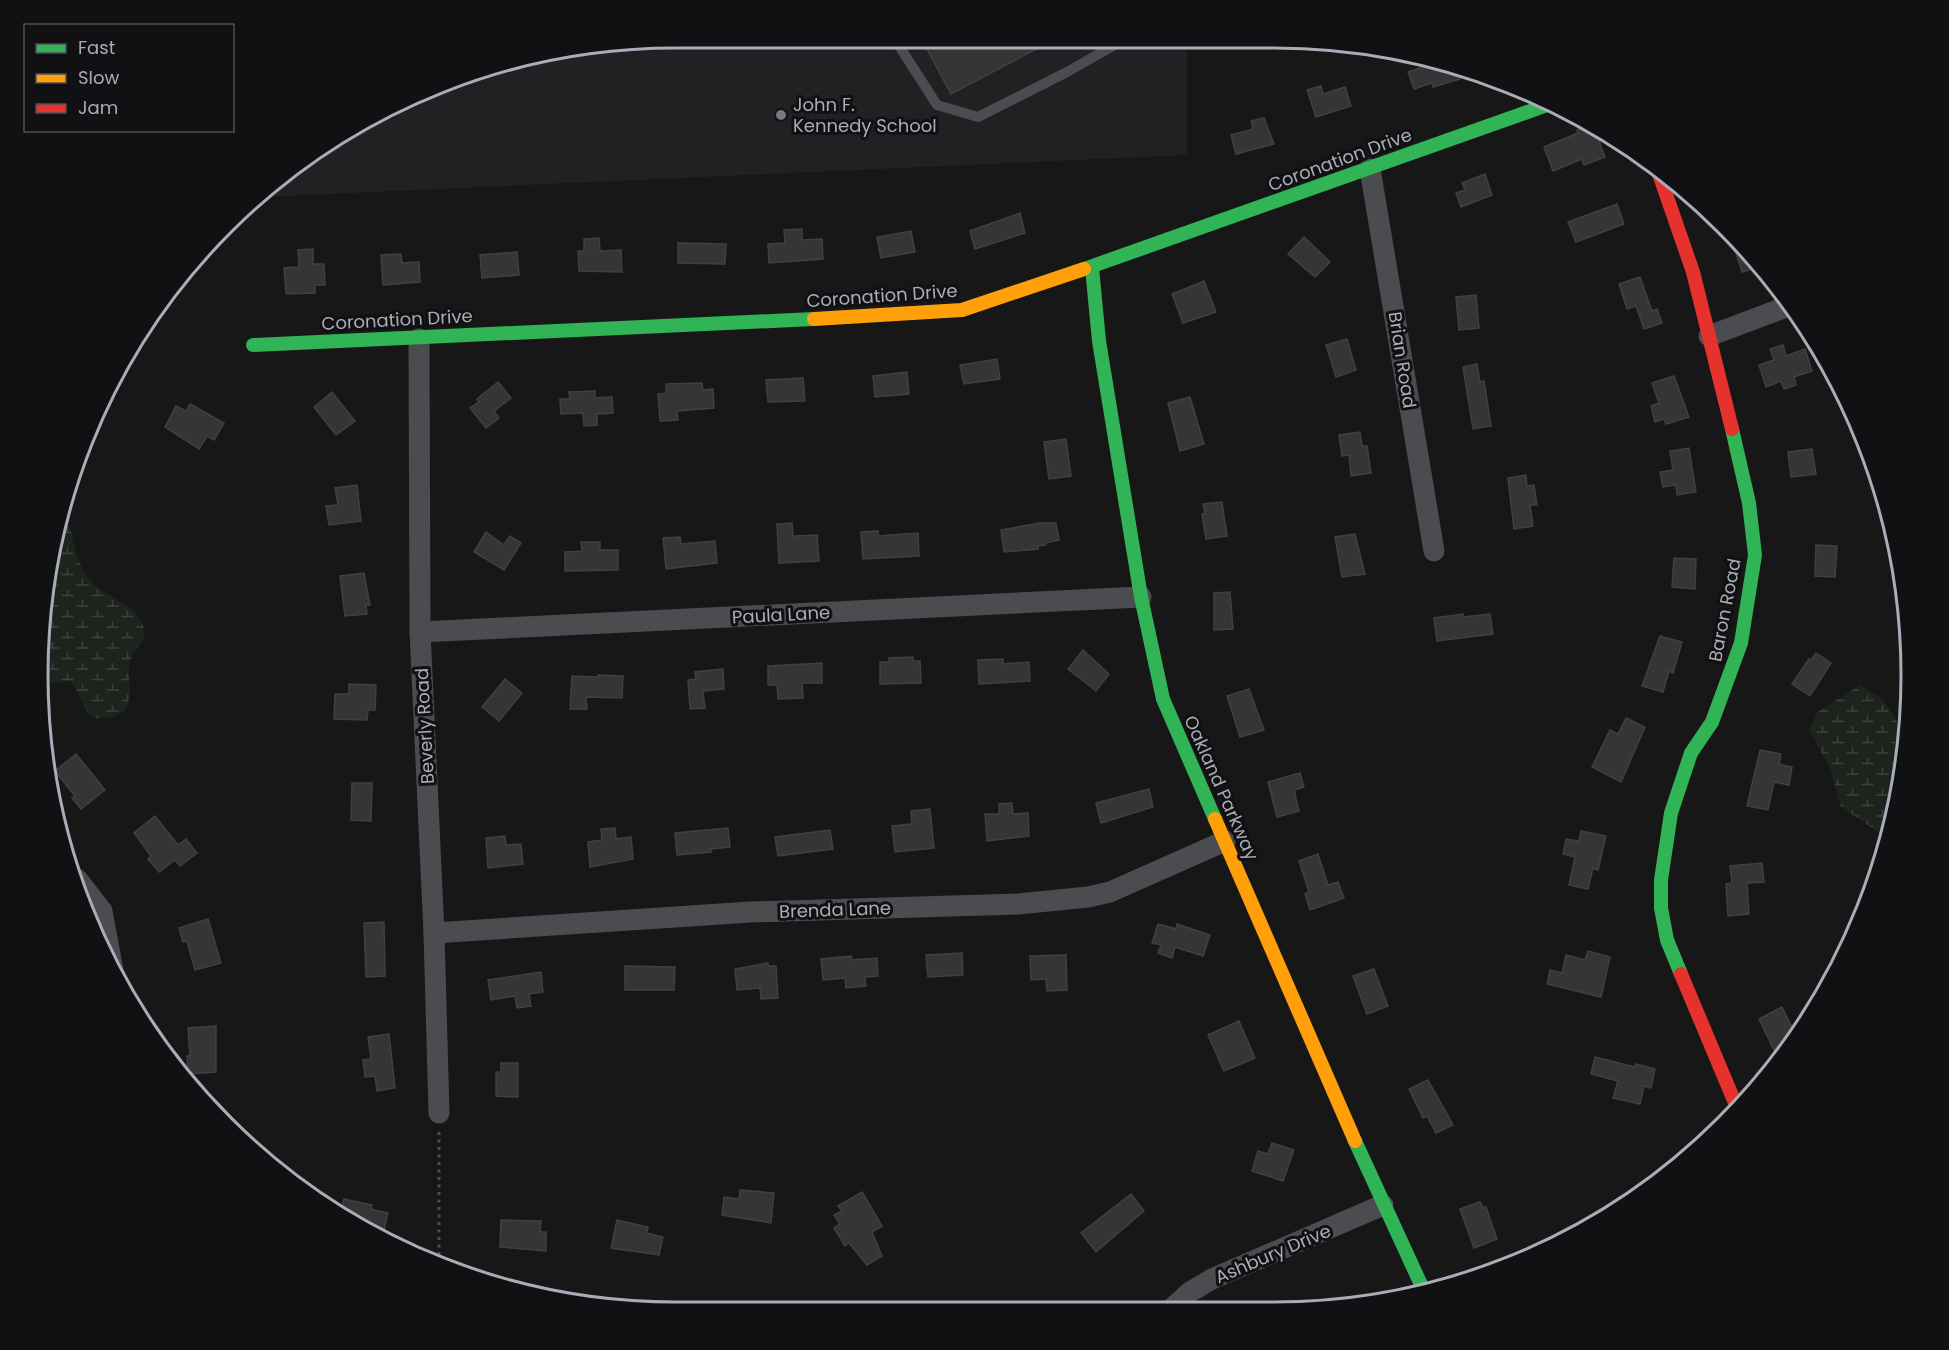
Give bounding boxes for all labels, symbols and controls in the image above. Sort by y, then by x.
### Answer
legend [24,24,234,132]
text: Fast [78,35,115,60]
text: Slow [78,65,120,90]
place label: John F. Kennedy School [793,92,937,138]
text: Jam [78,95,118,120]
marker: John F. Kennedy School [774,108,788,122]
street label: Coronation Drive [1264,122,1415,197]
street label: Coronation Drive [806,278,958,313]
street label: Coronation Drive [321,303,473,336]
street label: Brian Road [1383,310,1422,410]
street label: Baron Road [1702,556,1747,664]
street label: Paula Lane [731,599,831,630]
street label: Beverly Road [409,667,440,785]
street label: Oakland Parkway [1178,711,1265,864]
street label: Brenda Lane [778,895,891,924]
street label: Ashbury Drive [1211,1218,1335,1289]

